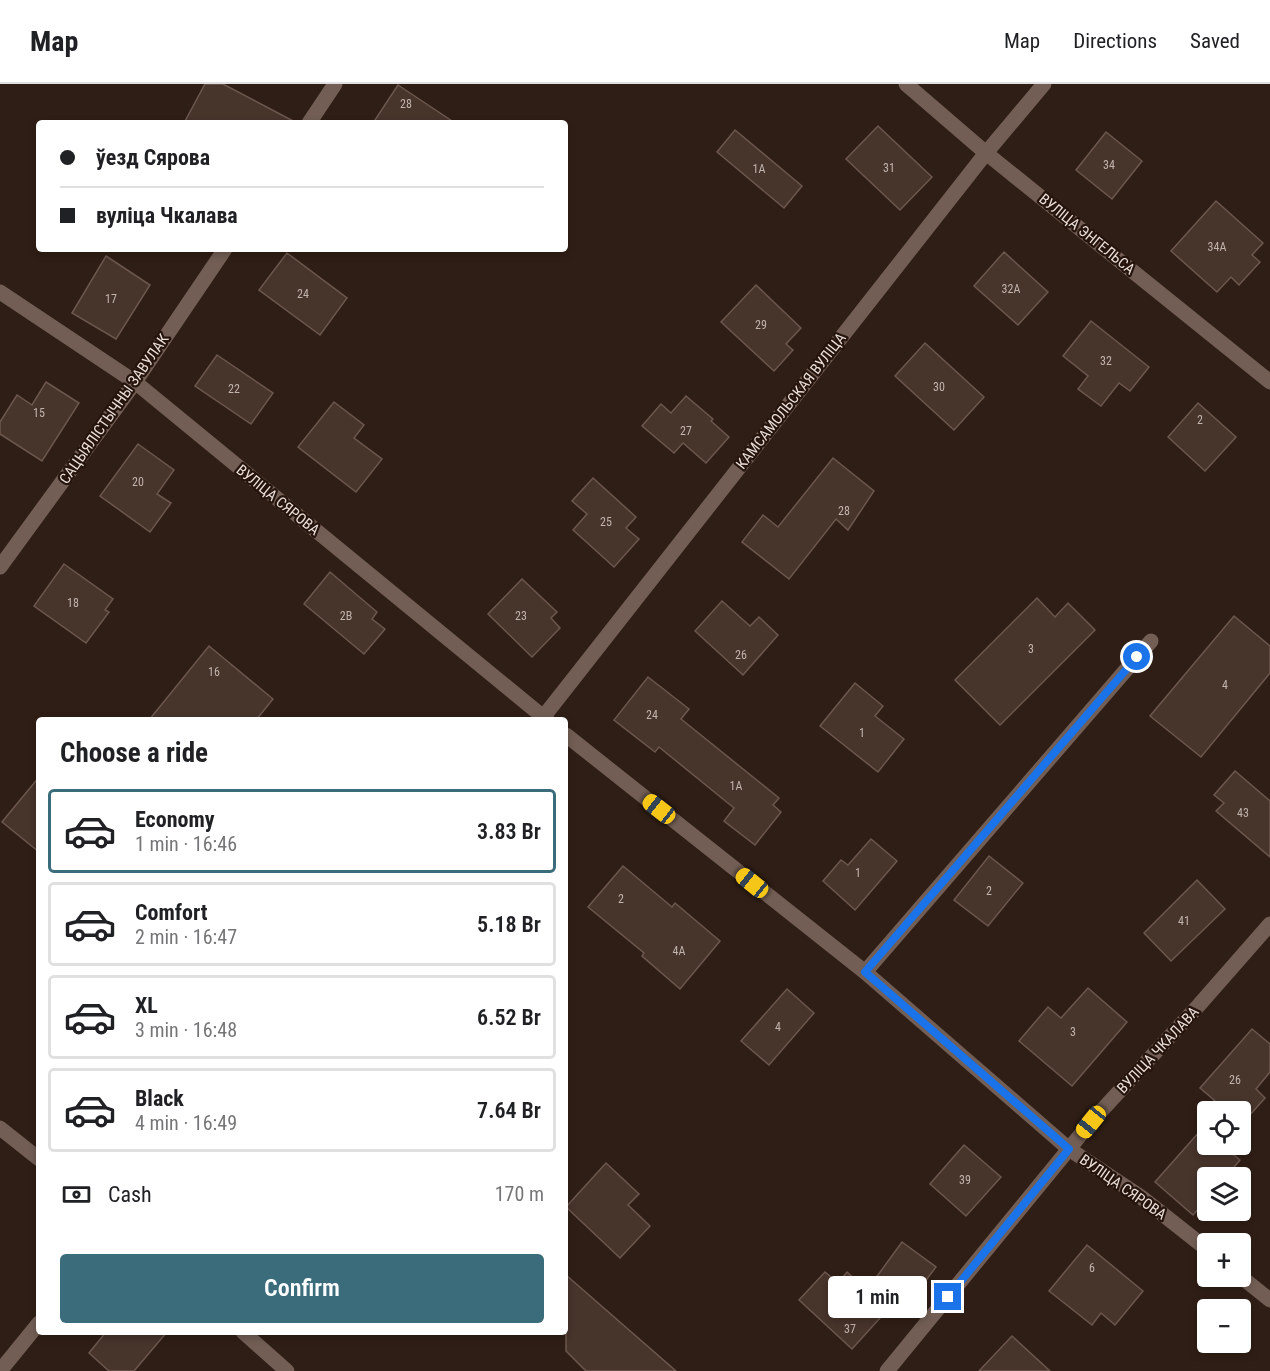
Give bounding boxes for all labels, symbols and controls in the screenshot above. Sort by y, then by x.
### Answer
text: Map [30,25,78,58]
text: Map [1004,29,1040,53]
text: Directions [1073,29,1157,53]
text: Saved [1190,29,1240,53]
house number: 28 [400,97,412,111]
text: ўезд Сярова [96,145,210,170]
house number: 34 [1103,158,1115,172]
house number: 31 [883,161,895,175]
house number: 1А [753,162,766,176]
street label: ВУЛІЦА ЭНГЕЛЬСА [1035,190,1139,278]
text: вуліца Чкалава [96,203,238,228]
house number: 34А [1208,240,1226,254]
house number: 32А [1002,282,1020,296]
house number: 24 [297,287,309,301]
house number: 17 [105,292,117,306]
house number: 29 [755,318,767,332]
street label: КАМСАМОЛЬСКАЯ ВУЛІЦА [732,329,850,473]
street label: САЦЫЯЛІСТЫЧНЫ ЗАВУЛАК [55,330,173,487]
house number: 32 [1100,354,1112,368]
house number: 30 [933,380,945,394]
house number: 22 [228,382,240,396]
house number: 15 [33,406,45,420]
house number: 2 [1197,413,1203,427]
house number: 27 [680,424,692,438]
street label: ВУЛІЦА СЯРОВА [233,461,323,539]
house number: 20 [132,475,144,489]
house number: 28 [838,504,850,518]
house number: 25 [600,515,612,529]
house number: 18 [67,596,79,610]
house number: 2В [340,609,352,623]
house number: 23 [515,609,527,623]
house number: 3 [1028,642,1034,656]
route start [1123,643,1150,670]
house number: 26 [735,648,747,662]
house number: 16 [208,665,220,679]
house number: 4 [1222,678,1228,692]
house number: 24 [646,708,658,722]
house number: 1 [859,726,865,740]
text: Choose a ride [60,737,208,769]
house number: 1А [730,779,743,793]
car [639,791,679,827]
icon: car [63,804,117,858]
house number: 43 [1237,806,1249,820]
text: Economy [135,807,215,832]
text: 3.83 Br [477,819,541,844]
text: 1 min · 16:46 [135,832,237,856]
car [732,865,772,901]
house number: 1 [855,866,861,880]
house number: 2 [986,884,992,898]
house number: 2 [618,892,624,906]
icon: car [63,897,117,951]
text: Comfort [135,900,208,925]
text: 5.18 Br [477,912,541,937]
house number: 41 [1178,914,1190,928]
text: 2 min · 16:47 [135,925,237,949]
house number: 4А [673,944,686,958]
icon: car [63,990,117,1044]
text: XL [135,993,158,1018]
street label: ВУЛІЦА ЧКАЛАВА [1113,1003,1203,1097]
text: 6.52 Br [477,1005,541,1030]
text: 3 min · 16:48 [135,1018,237,1042]
house number: 4 [775,1020,781,1034]
house number: 3 [1070,1025,1076,1039]
house number: 26 [1229,1073,1241,1087]
icon: car [63,1083,117,1137]
text: Black [135,1086,184,1111]
text: 7.64 Br [477,1098,541,1123]
map controls [1197,1101,1251,1353]
button: locate [1197,1101,1251,1155]
car [1073,1102,1109,1142]
text: 4 min · 16:49 [135,1111,237,1135]
street label: ВУЛІЦА СЯРОВА [1076,1150,1170,1224]
button: layers [1197,1167,1251,1221]
house number: 39 [959,1173,971,1187]
icon: cash [60,1178,93,1211]
text: Cash [108,1182,152,1207]
text: 170 m [495,1182,544,1206]
button: + [1197,1233,1251,1287]
button: Confirm [60,1254,544,1323]
house number: 6 [1089,1261,1095,1275]
callout: 1 min [828,1276,927,1318]
route end [934,1283,961,1310]
text: 1 min [855,1285,900,1309]
button: − [1197,1299,1251,1353]
house number: 37 [844,1322,856,1336]

